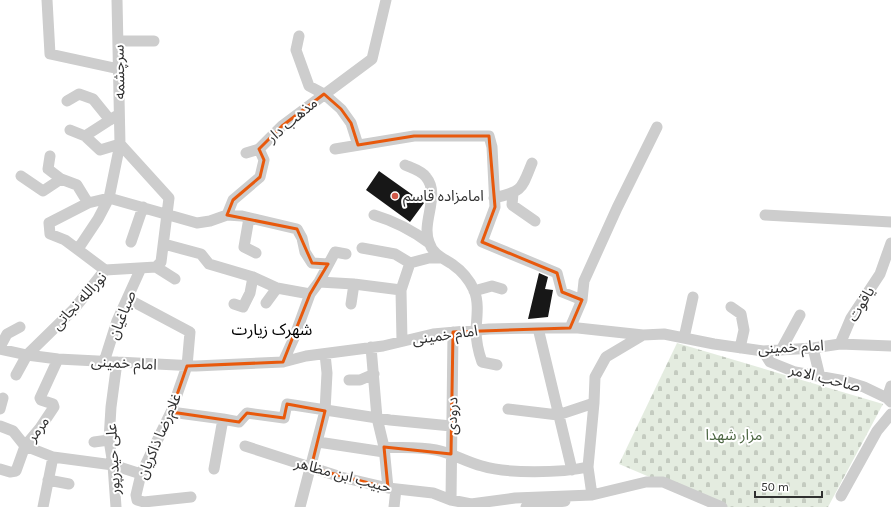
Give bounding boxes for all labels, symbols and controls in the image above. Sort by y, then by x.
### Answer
street label: سرچشمه [110,44,130,99]
street label: مذهب دار [262,94,321,147]
place label: امامزاده قاسم [403,187,484,207]
marker: امامزاده قاسم [390,191,400,201]
street label: نورالله نجاتی [48,268,110,334]
street label: یاقوت [844,283,878,325]
street label: صباغیان [104,288,140,342]
district label: شهرک زیارت [232,320,312,339]
street label: امام خمینی [411,322,479,350]
street label: امام خمینی [758,336,824,360]
street label: امام خمینی [91,352,157,376]
street label: صاحب الامر [787,360,863,396]
street label: غلام‌رضا ذاکریان [133,390,187,483]
street label: درودی [443,397,461,435]
street label: مرمر [22,413,53,446]
street label: علی حیدرپور [102,422,125,496]
park label: مزار شهدا [706,426,763,444]
street label: حبیب ابن مظاهر [292,453,393,497]
scale bar [755,473,822,499]
text: 50 m [761,480,789,494]

